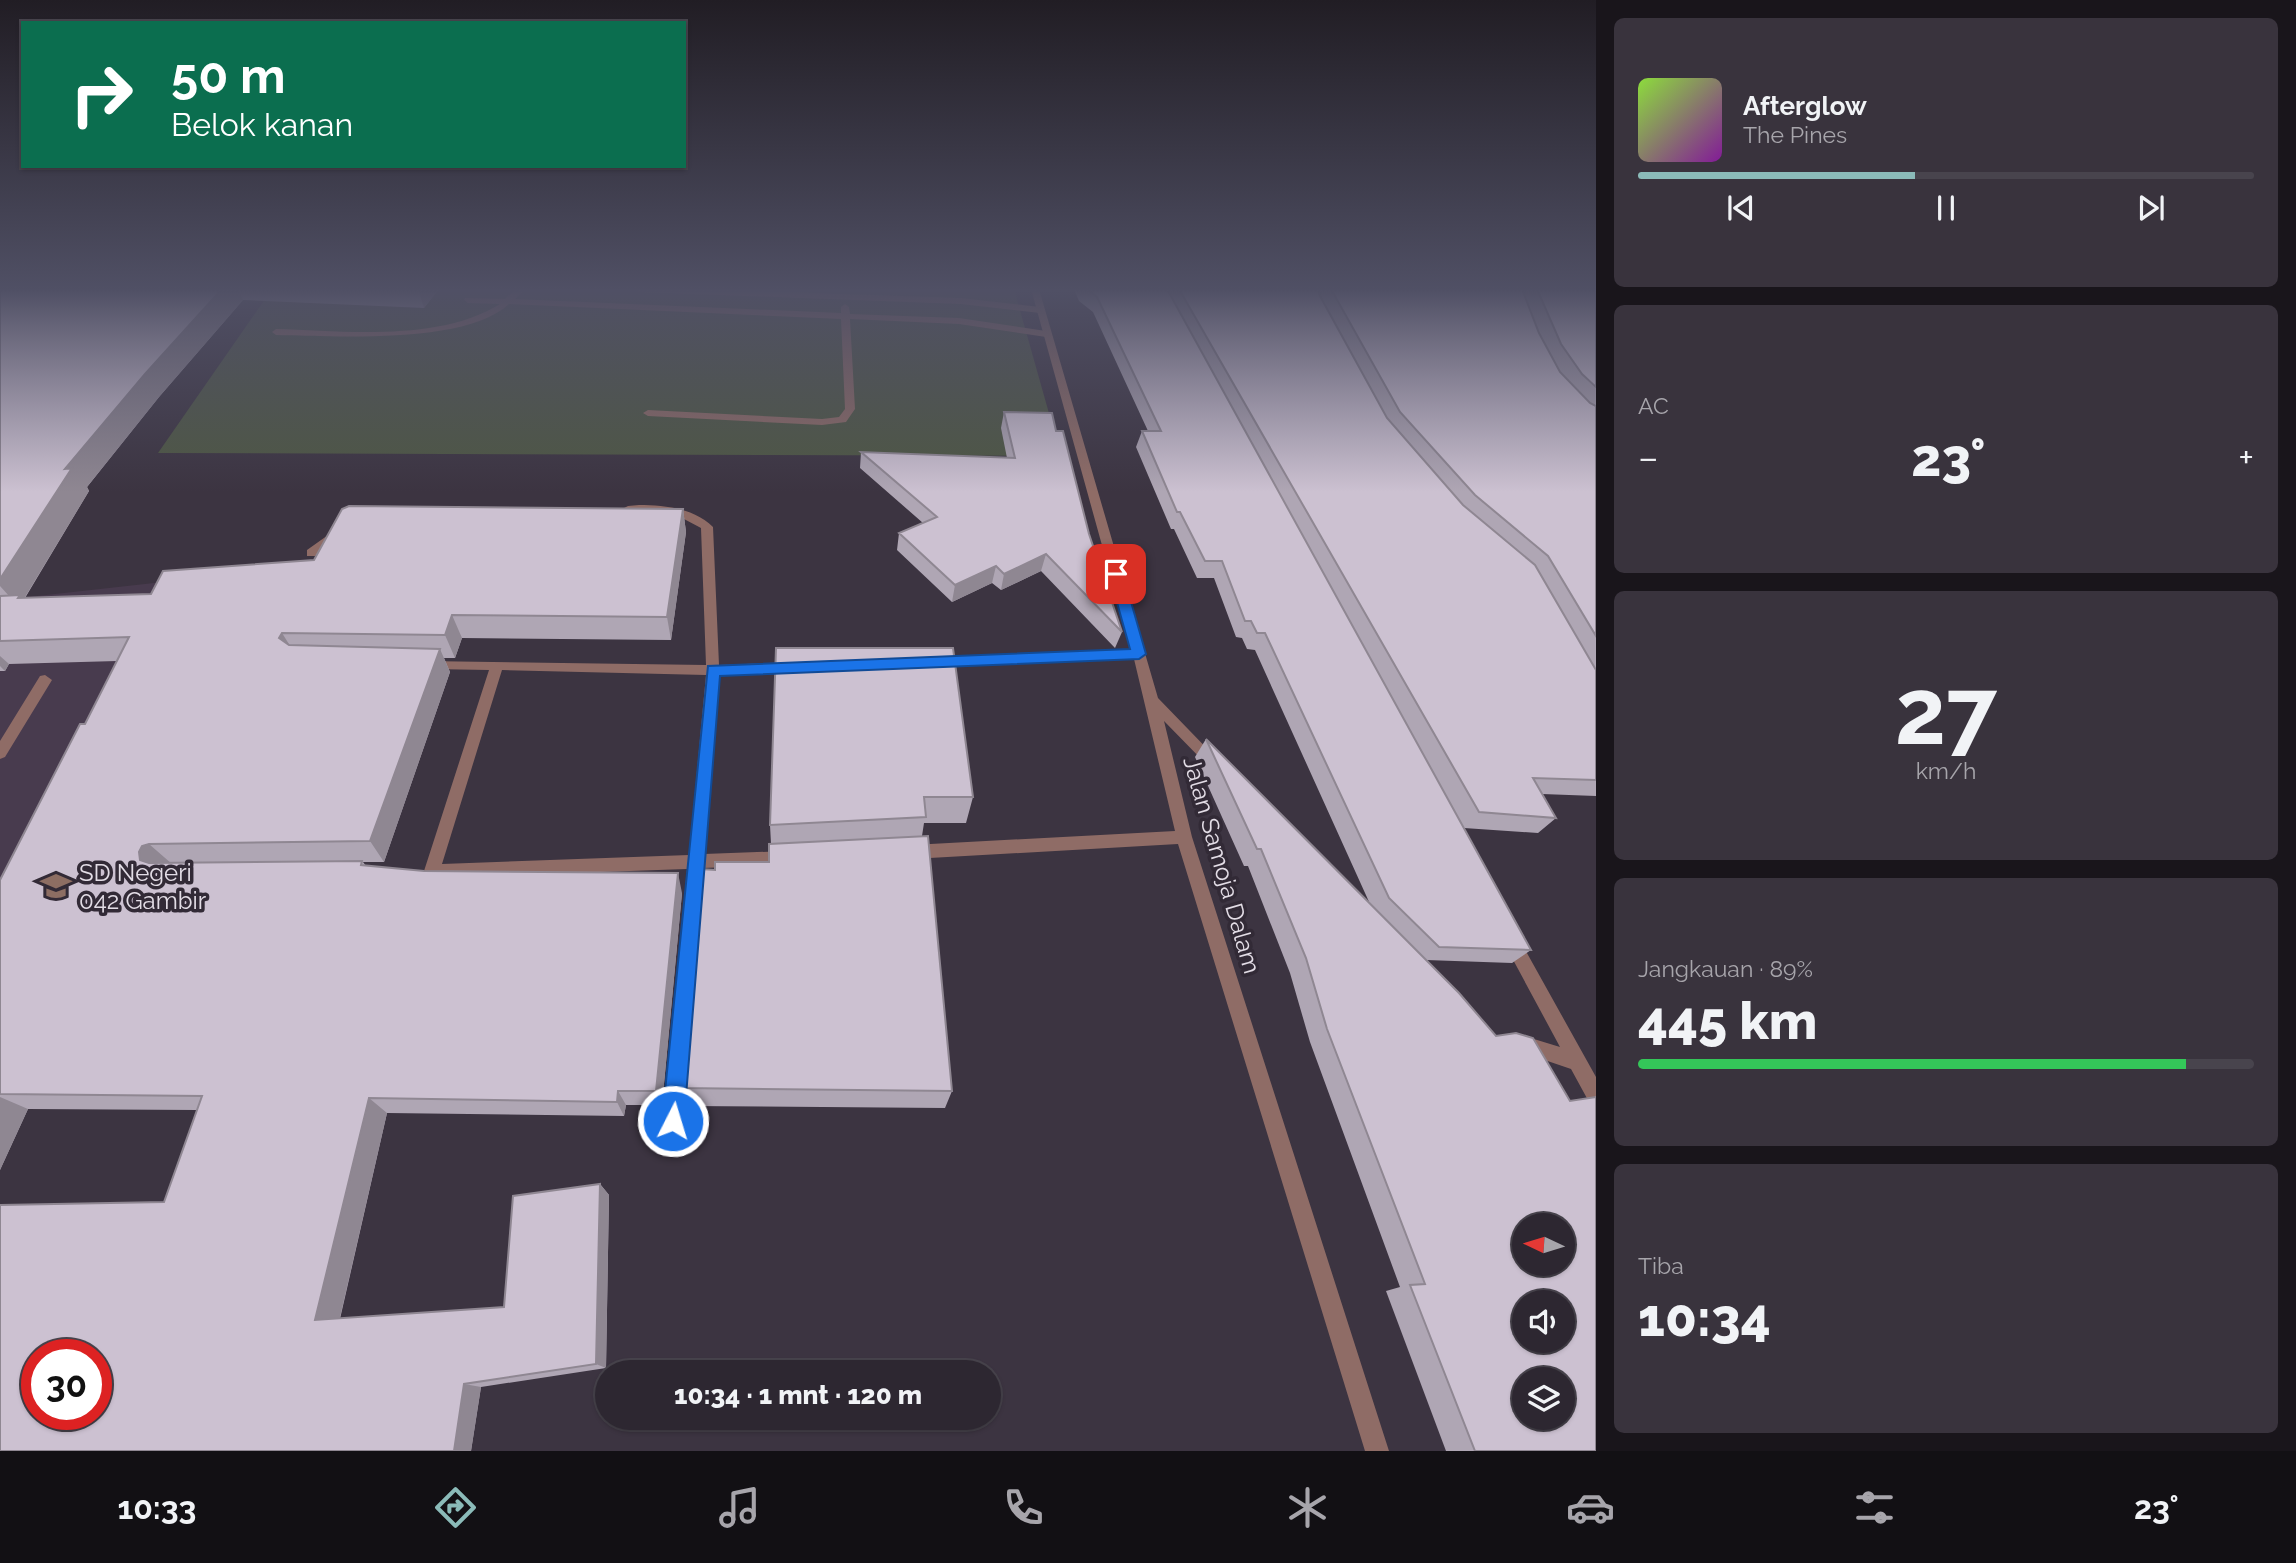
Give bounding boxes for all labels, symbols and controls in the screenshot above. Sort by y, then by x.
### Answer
text: 50 m [171,47,286,104]
icon: right [56,49,147,140]
text: Afterglow [1743,91,1867,121]
text: Belok kanan [171,106,353,143]
text: The Pines [1743,121,1847,148]
icon: previous [1722,189,1760,227]
icon: pause [1927,189,1965,227]
icon: next [2132,189,2170,227]
text: AC [1638,392,1669,419]
text: 23° [1911,427,1985,488]
text: − [1638,435,1658,480]
text: + [2238,435,2254,480]
pin [1086,544,1146,604]
icon: arrive [1097,555,1135,593]
text: 27 [1895,658,1997,765]
street label: Jalan Samoja Dalam [1177,753,1267,977]
text: km/h [1916,757,1976,784]
place label: SD Negeri 042 Gambir [79,858,207,915]
school or university icon: SD Negeri 042 Gambir [39,869,73,903]
text: Jangkauan · 89% [1638,955,1813,982]
text: 445 km [1638,990,1817,1051]
position arrow [636,1084,710,1158]
north arrow [1512,1213,1575,1276]
map controls [1512,1213,1575,1430]
text: Tiba [1638,1252,1684,1279]
text: 10:34 [1638,1287,1771,1348]
button: sound [1512,1290,1575,1353]
speed limit sign: 30 [21,1339,112,1430]
button: layers [1512,1367,1575,1430]
text: 10:34 · 1 mnt · 120 m [674,1380,922,1410]
icon: directions [431,1483,480,1532]
icon: music [715,1483,764,1532]
icon: phone [999,1483,1048,1532]
icon: climate [1283,1483,1332,1532]
icon: car [1566,1483,1615,1532]
icon: filters [1850,1483,1899,1532]
text: 10:33 [117,1489,196,1526]
text: 23° [2134,1489,2179,1526]

